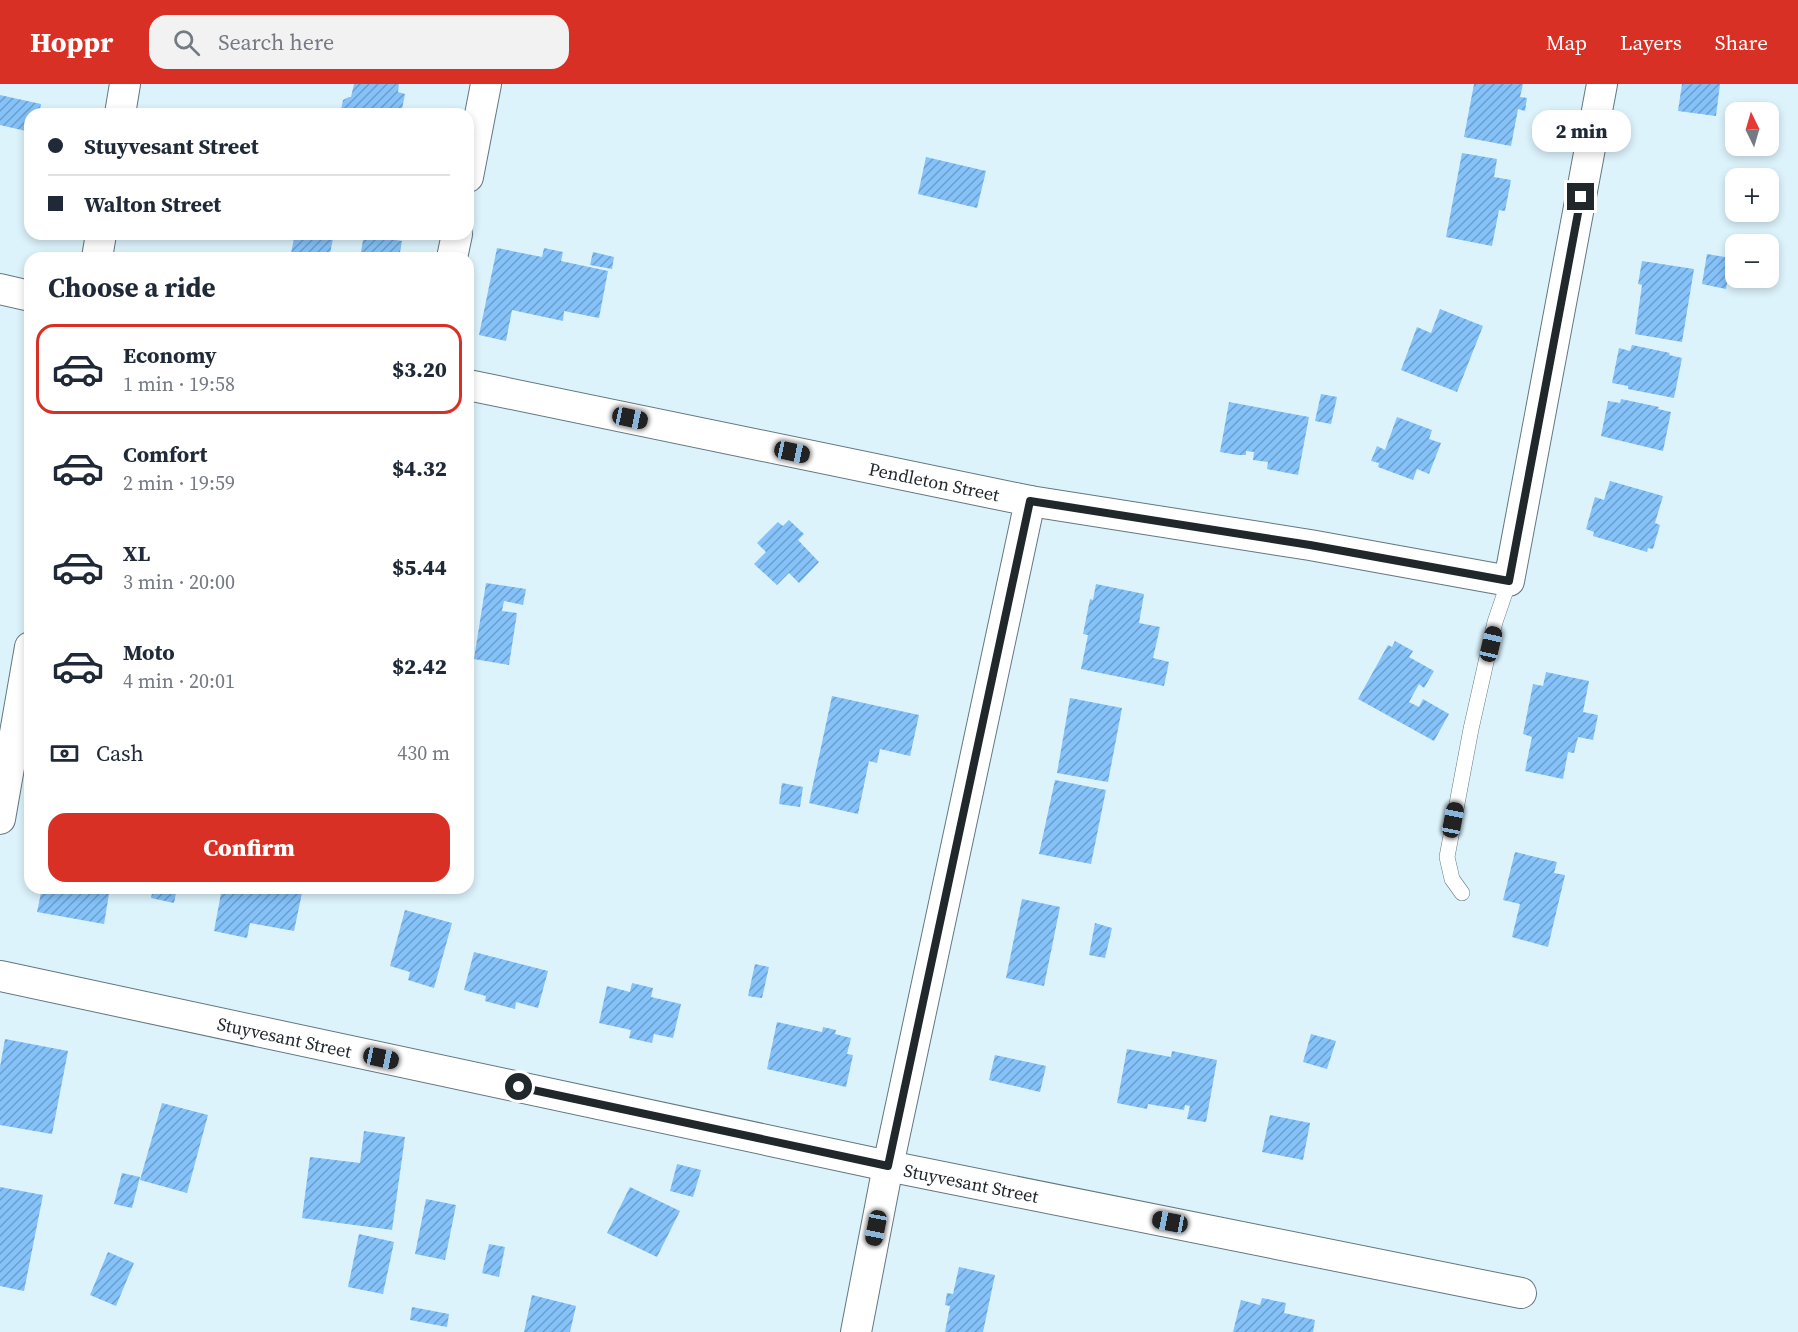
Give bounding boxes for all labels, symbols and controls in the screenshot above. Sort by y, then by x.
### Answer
search box [149,15,569,69]
text: Hoppr [30,23,113,61]
icon: search [170,26,203,59]
text: Search here [218,27,334,57]
text: Map [1546,28,1587,57]
text: Layers [1620,28,1682,57]
text: Share [1715,28,1768,57]
north arrow [1725,102,1779,156]
map controls [1725,102,1779,288]
callout: 2 min [1532,110,1630,152]
text: 2 min [1555,117,1608,145]
text: Stuyvesant Street [84,131,259,161]
button: + [1725,168,1779,222]
route end [1567,183,1594,210]
text: Walton Street [84,189,221,219]
button: − [1725,234,1779,288]
text: Choose a ride [48,269,216,306]
text: Economy [123,340,217,370]
icon: car [51,342,105,396]
text: $3.20 [392,354,447,384]
text: 1 min · 19:58 [123,370,235,398]
car [611,405,649,431]
text: Comfort [123,439,207,469]
car [773,439,811,465]
icon: car [51,441,105,495]
text: $4.32 [392,453,447,483]
street label: Pendleton Street [867,456,1002,507]
text: 2 min · 19:59 [123,469,235,497]
text: XL [123,538,150,568]
icon: car [51,540,105,594]
text: $5.44 [392,552,447,582]
text: 3 min · 20:00 [123,568,235,596]
car [1478,624,1504,664]
text: Moto [123,637,175,667]
icon: car [51,639,105,693]
text: $2.42 [392,651,447,681]
text: 4 min · 20:01 [123,667,235,695]
icon: cash [48,737,81,770]
text: Cash [96,738,144,768]
text: 430 m [397,739,450,767]
car [1441,801,1465,839]
button: Confirm [48,813,450,882]
street label: Stuyvesant Street [215,1010,354,1063]
car [362,1045,400,1071]
route start [505,1073,532,1100]
street label: Stuyvesant Street [902,1157,1041,1208]
car [864,1209,888,1247]
car [1151,1210,1189,1234]

